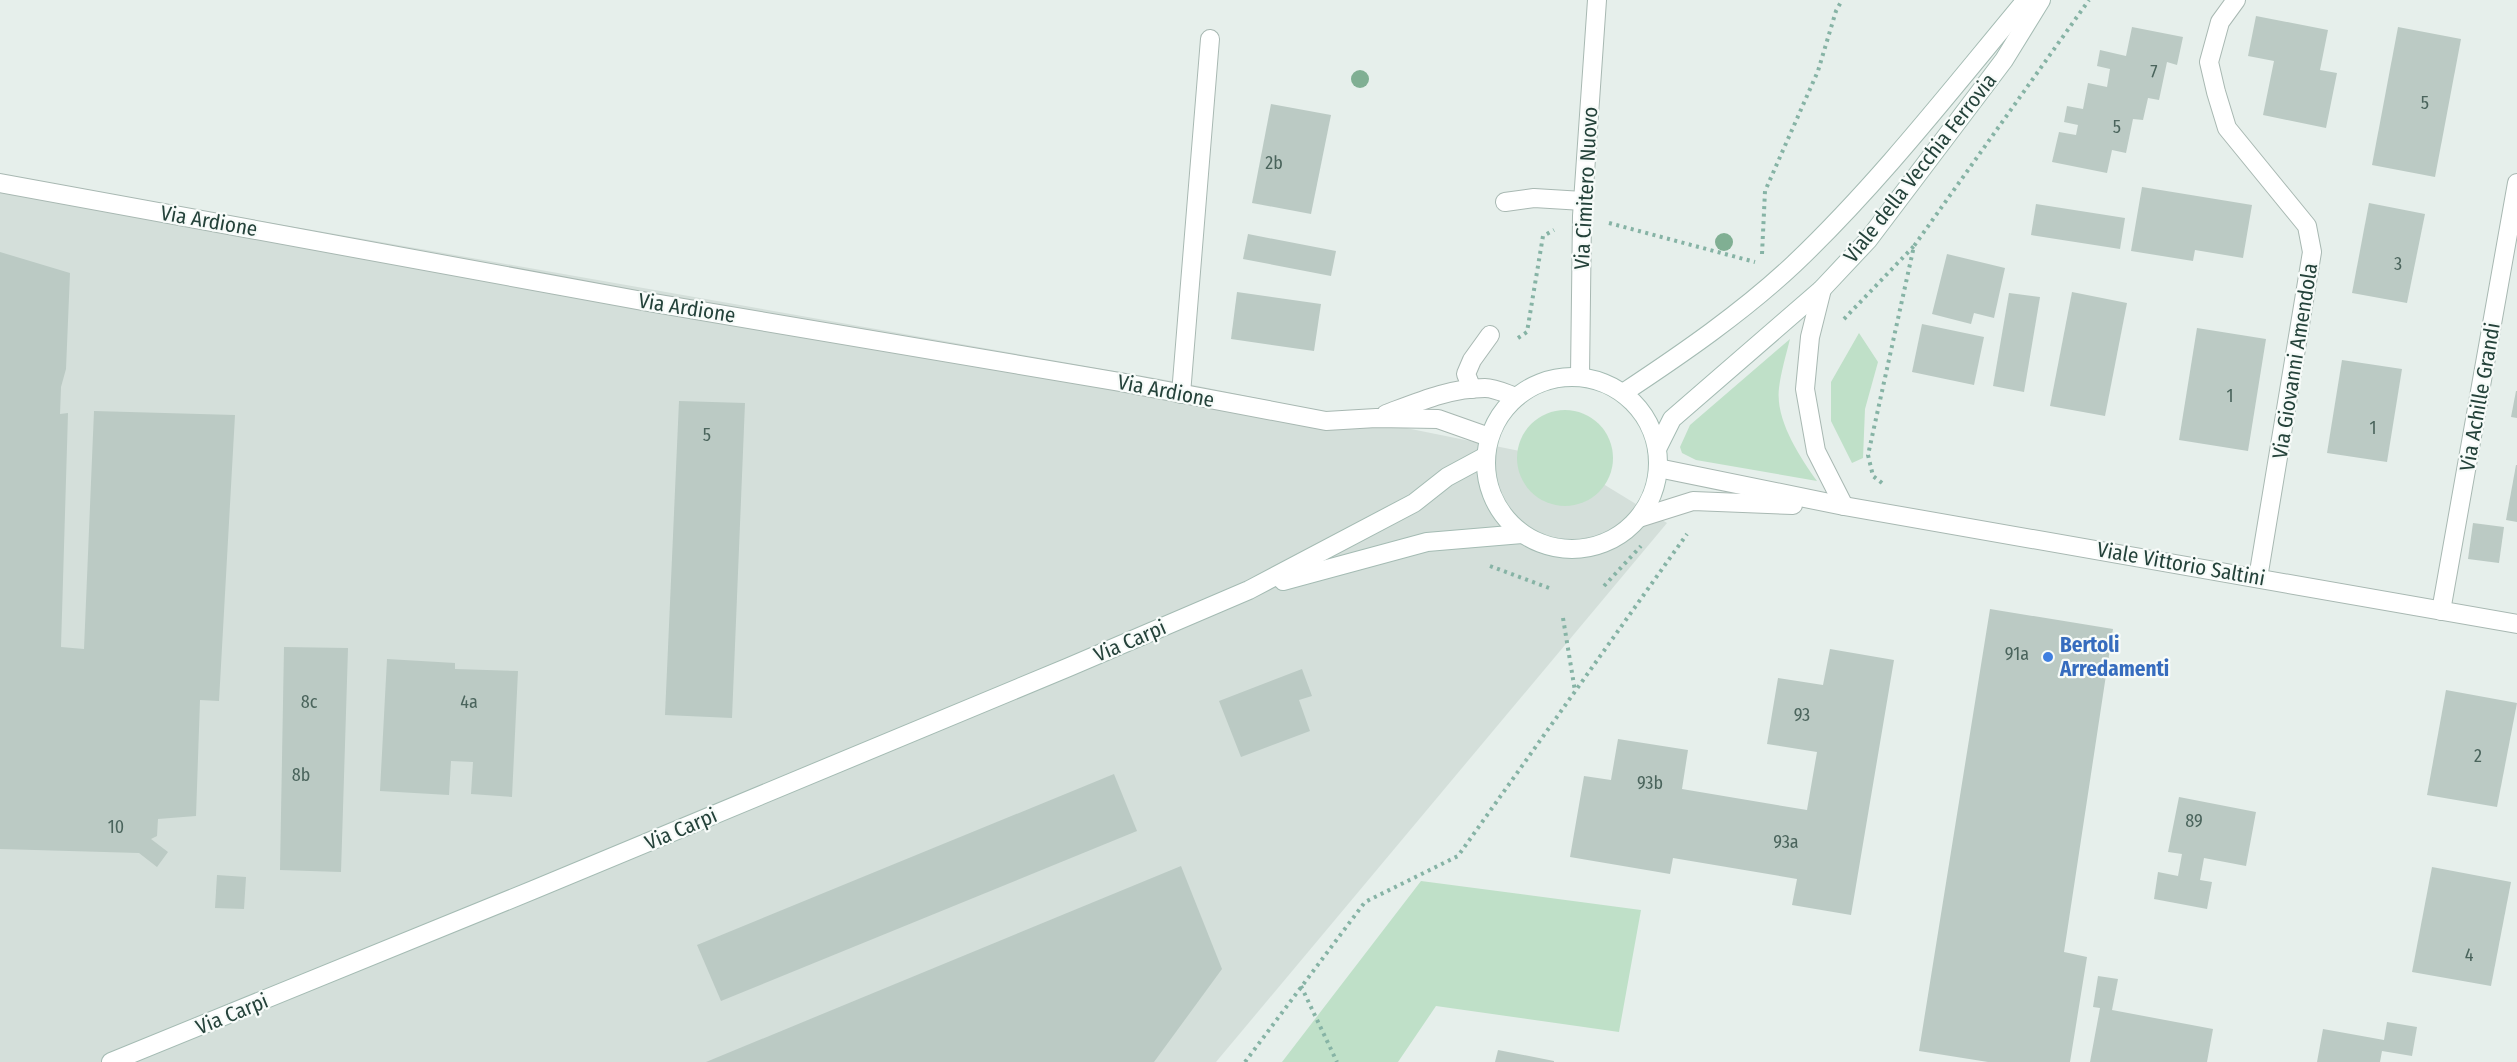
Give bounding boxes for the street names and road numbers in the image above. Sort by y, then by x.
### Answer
street label: Viale della Vecchia Ferrovia [1838,68,2002,268]
street label: Via Cimitero Nuovo [1569,106,1603,270]
street label: Via Ardione [158,200,260,242]
street label: Via Giovanni Amendola [2267,261,2323,461]
street label: Via Ardione [637,287,737,329]
street label: Via Achille Grandi [2454,321,2506,473]
street label: Via Ardione [1115,369,1217,413]
street label: Viale Vittorio Saltini [2095,536,2267,592]
street label: Via Carpi [1090,614,1170,668]
street label: Via Carpi [641,802,721,856]
street label: Via Carpi [192,988,272,1040]

